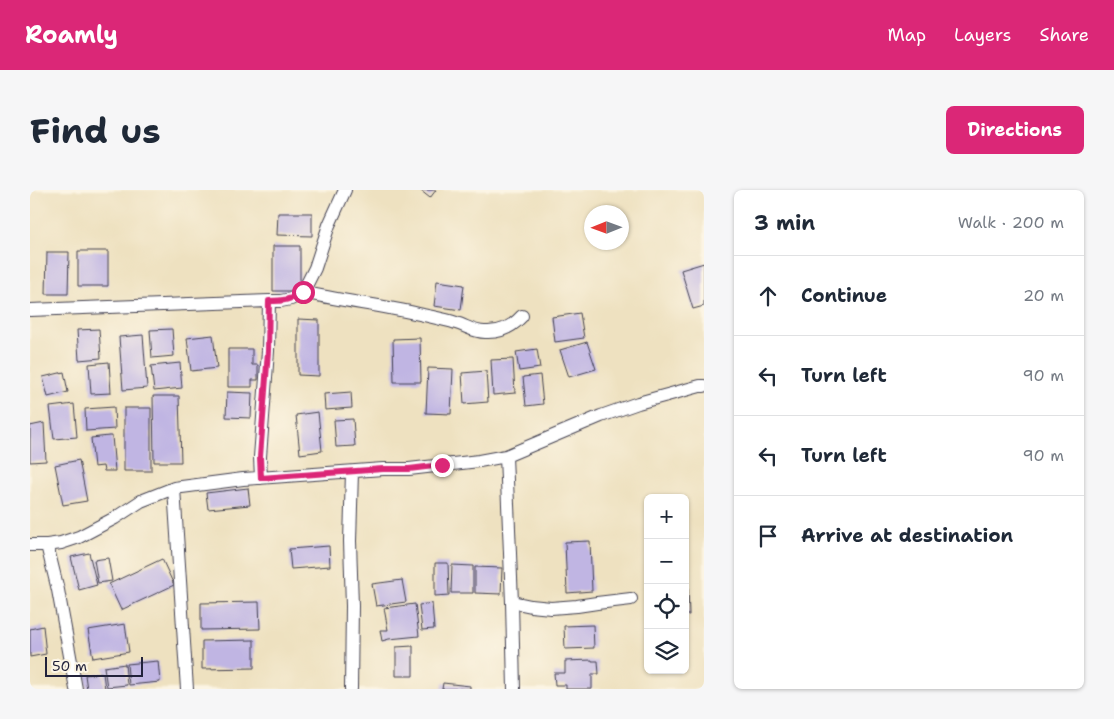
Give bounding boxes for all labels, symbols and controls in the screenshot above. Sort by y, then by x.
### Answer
text: Roamly [25,19,118,51]
text: Map [888,23,926,47]
text: Layers [954,23,1011,47]
text: Share [1039,23,1089,47]
button: Directions [946,106,1084,154]
text: Find us [30,107,161,154]
north arrow [584,205,629,250]
text: 3 min [754,209,815,237]
text: Walk · 200 m [958,212,1064,233]
route start [292,281,315,304]
icon: ahead [754,282,782,310]
text: Continue [801,283,887,308]
text: 20 m [1023,285,1064,306]
icon: left [754,362,782,390]
text: Turn left [801,363,887,388]
text: 90 m [1023,365,1064,386]
icon: left [754,442,782,470]
text: Turn left [801,443,887,468]
text: 90 m [1023,445,1064,466]
route end [431,454,454,477]
map controls [644,494,689,674]
button: + [644,494,689,539]
icon: arrive [754,522,782,550]
text: Arrive at destination [801,523,1013,548]
button: − [644,539,689,584]
button: locate [644,584,689,629]
button: layers [644,629,689,674]
scale bar [45,654,142,677]
text: 50 m [52,657,87,675]

